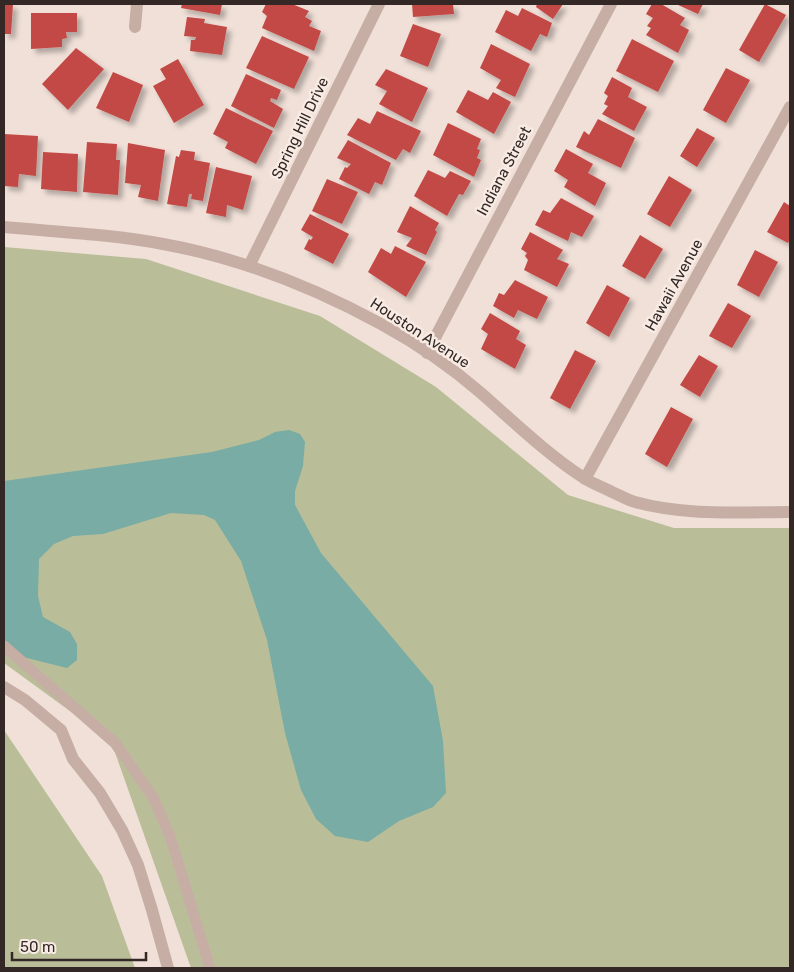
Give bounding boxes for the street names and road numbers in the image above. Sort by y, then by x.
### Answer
street label: Spring Hill Drive [268,74,332,182]
street label: Indiana Street [473,123,535,219]
street label: Hawaii Avenue [641,236,707,334]
street label: Houston Avenue [367,294,473,372]

